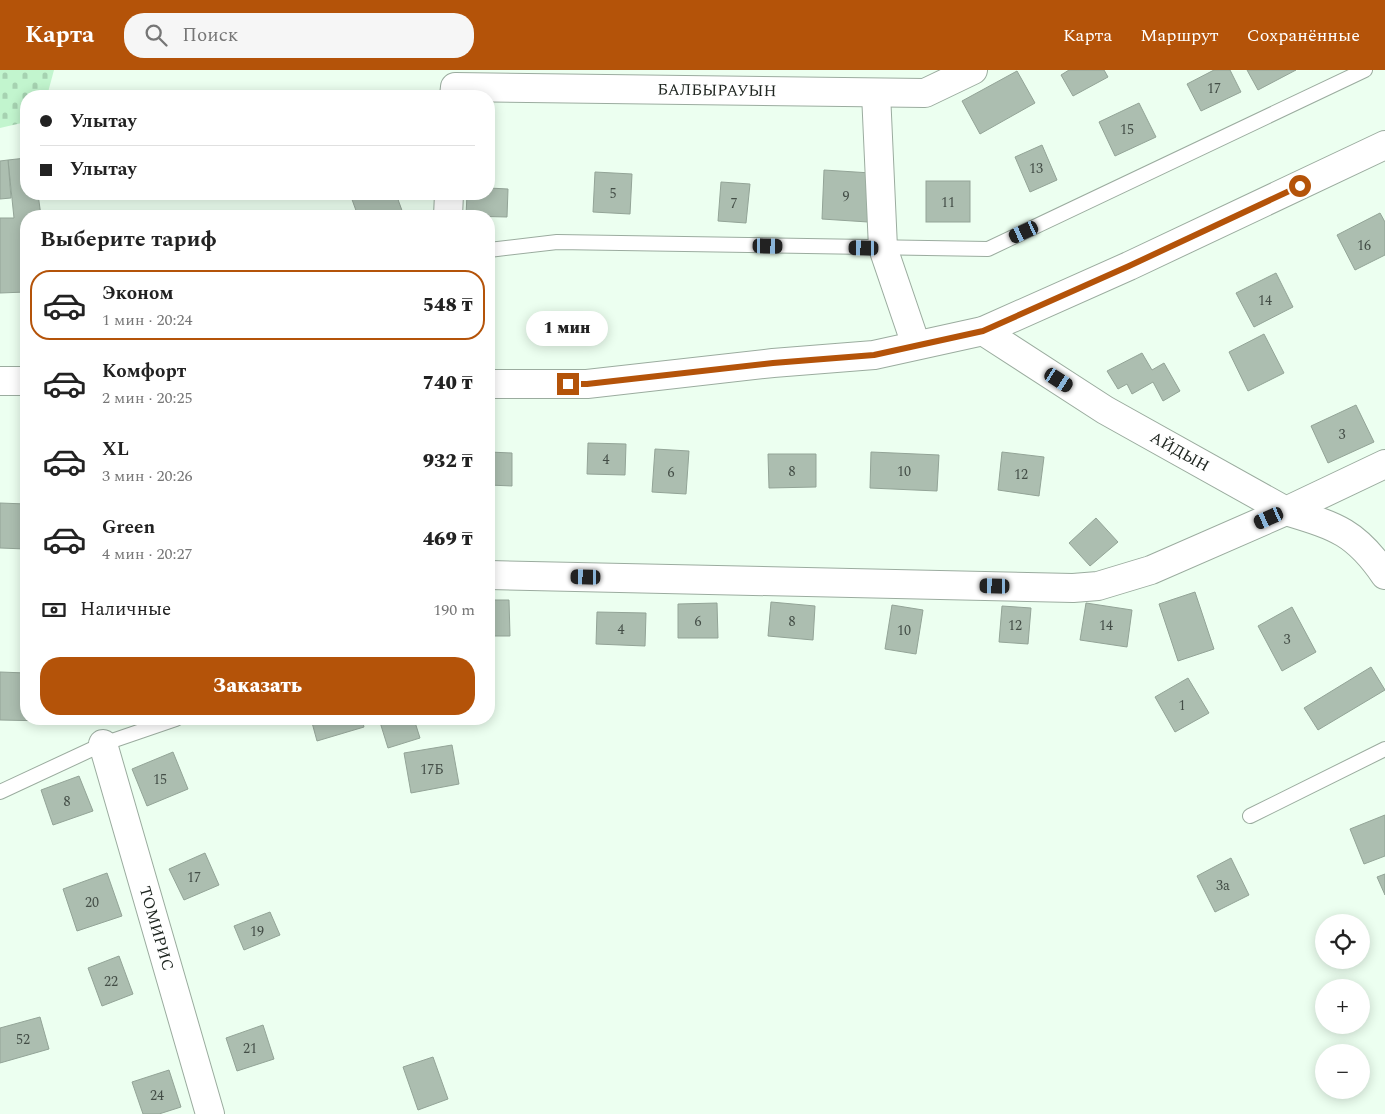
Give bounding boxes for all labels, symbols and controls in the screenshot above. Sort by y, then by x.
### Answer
search box [124,13,474,58]
text: Карта [25,17,94,53]
icon: search [142,21,170,49]
text: Поиск [182,21,238,50]
text: Карта [1063,22,1112,49]
text: Маршрут [1140,22,1219,49]
text: Сохранённые [1247,22,1360,49]
street label: БАЛБЫРАУЫН [657,78,777,103]
house number: 17 [1207,78,1221,99]
text: Улытау [70,107,136,136]
house number: 15 [1120,119,1134,140]
text: Улытау [70,155,136,184]
house number: 13 [1029,158,1043,179]
route start [1289,175,1311,197]
house number: 5 [610,183,617,204]
house number: 9 [843,186,850,207]
house number: 11 [941,192,955,213]
house number: 7 [731,193,738,214]
car [1007,219,1040,245]
text: Выберите тариф [40,223,217,256]
house number: 16 [1357,235,1371,256]
car [752,238,783,254]
car [848,240,879,256]
text: Эконом [102,279,173,308]
icon: car [42,283,87,328]
house number: 14 [1258,290,1272,311]
text: 548 ₸ [423,291,473,320]
text: 1 мин · 20:24 [102,308,192,332]
callout: 1 мин [527,312,609,346]
text: 1 мин [544,316,590,340]
text: Комфорт [102,357,186,386]
icon: car [42,361,87,406]
car [1042,366,1075,394]
text: 740 ₸ [423,369,473,398]
route end [557,373,579,395]
text: 2 мин · 20:25 [102,386,192,410]
house number: 3 [1339,424,1346,445]
street label: АЙДЫН [1146,425,1214,478]
text: XL [102,435,129,464]
icon: car [42,439,87,484]
text: 932 ₸ [423,447,473,476]
house number: 4 [603,449,610,470]
house number: 8 [789,461,796,482]
house number: 10 [897,461,911,482]
house number: 6 [668,462,675,483]
text: 3 мин · 20:26 [102,464,192,488]
house number: 12 [1014,464,1028,485]
car [1252,505,1285,531]
text: Green [102,513,155,542]
icon: car [42,517,87,562]
text: 469 ₸ [423,525,473,554]
text: 4 мин · 20:27 [102,542,192,566]
car [570,569,601,585]
car [979,578,1010,594]
text: Наличные [80,595,171,624]
icon: cash [40,596,68,624]
text: 190 m [433,598,475,622]
house number: 6 [695,611,702,632]
house number: 8 [789,611,796,632]
house number: 12 [1008,615,1022,636]
house number: 14 [1099,615,1113,636]
house number: 4 [618,619,625,640]
house number: 10 [897,620,911,641]
house number: 3 [1284,629,1291,650]
button: Заказать [40,657,475,715]
house number: 1 [1179,695,1186,716]
house number: 17Б [420,759,444,780]
house number: 15 [153,769,167,790]
house number: 8 [64,791,71,812]
house number: 17 [187,867,201,888]
house number: 3а [1216,875,1230,896]
street label: ТОМИРИС [133,883,180,974]
house number: 20 [85,892,99,913]
map controls [1315,914,1370,1099]
button: locate [1315,914,1370,969]
house number: 19 [250,921,264,942]
house number: 22 [104,971,118,992]
button: + [1315,979,1370,1034]
house number: 52 [16,1029,30,1050]
house number: 21 [243,1038,257,1059]
button: − [1315,1044,1370,1099]
house number: 24 [150,1085,164,1106]

